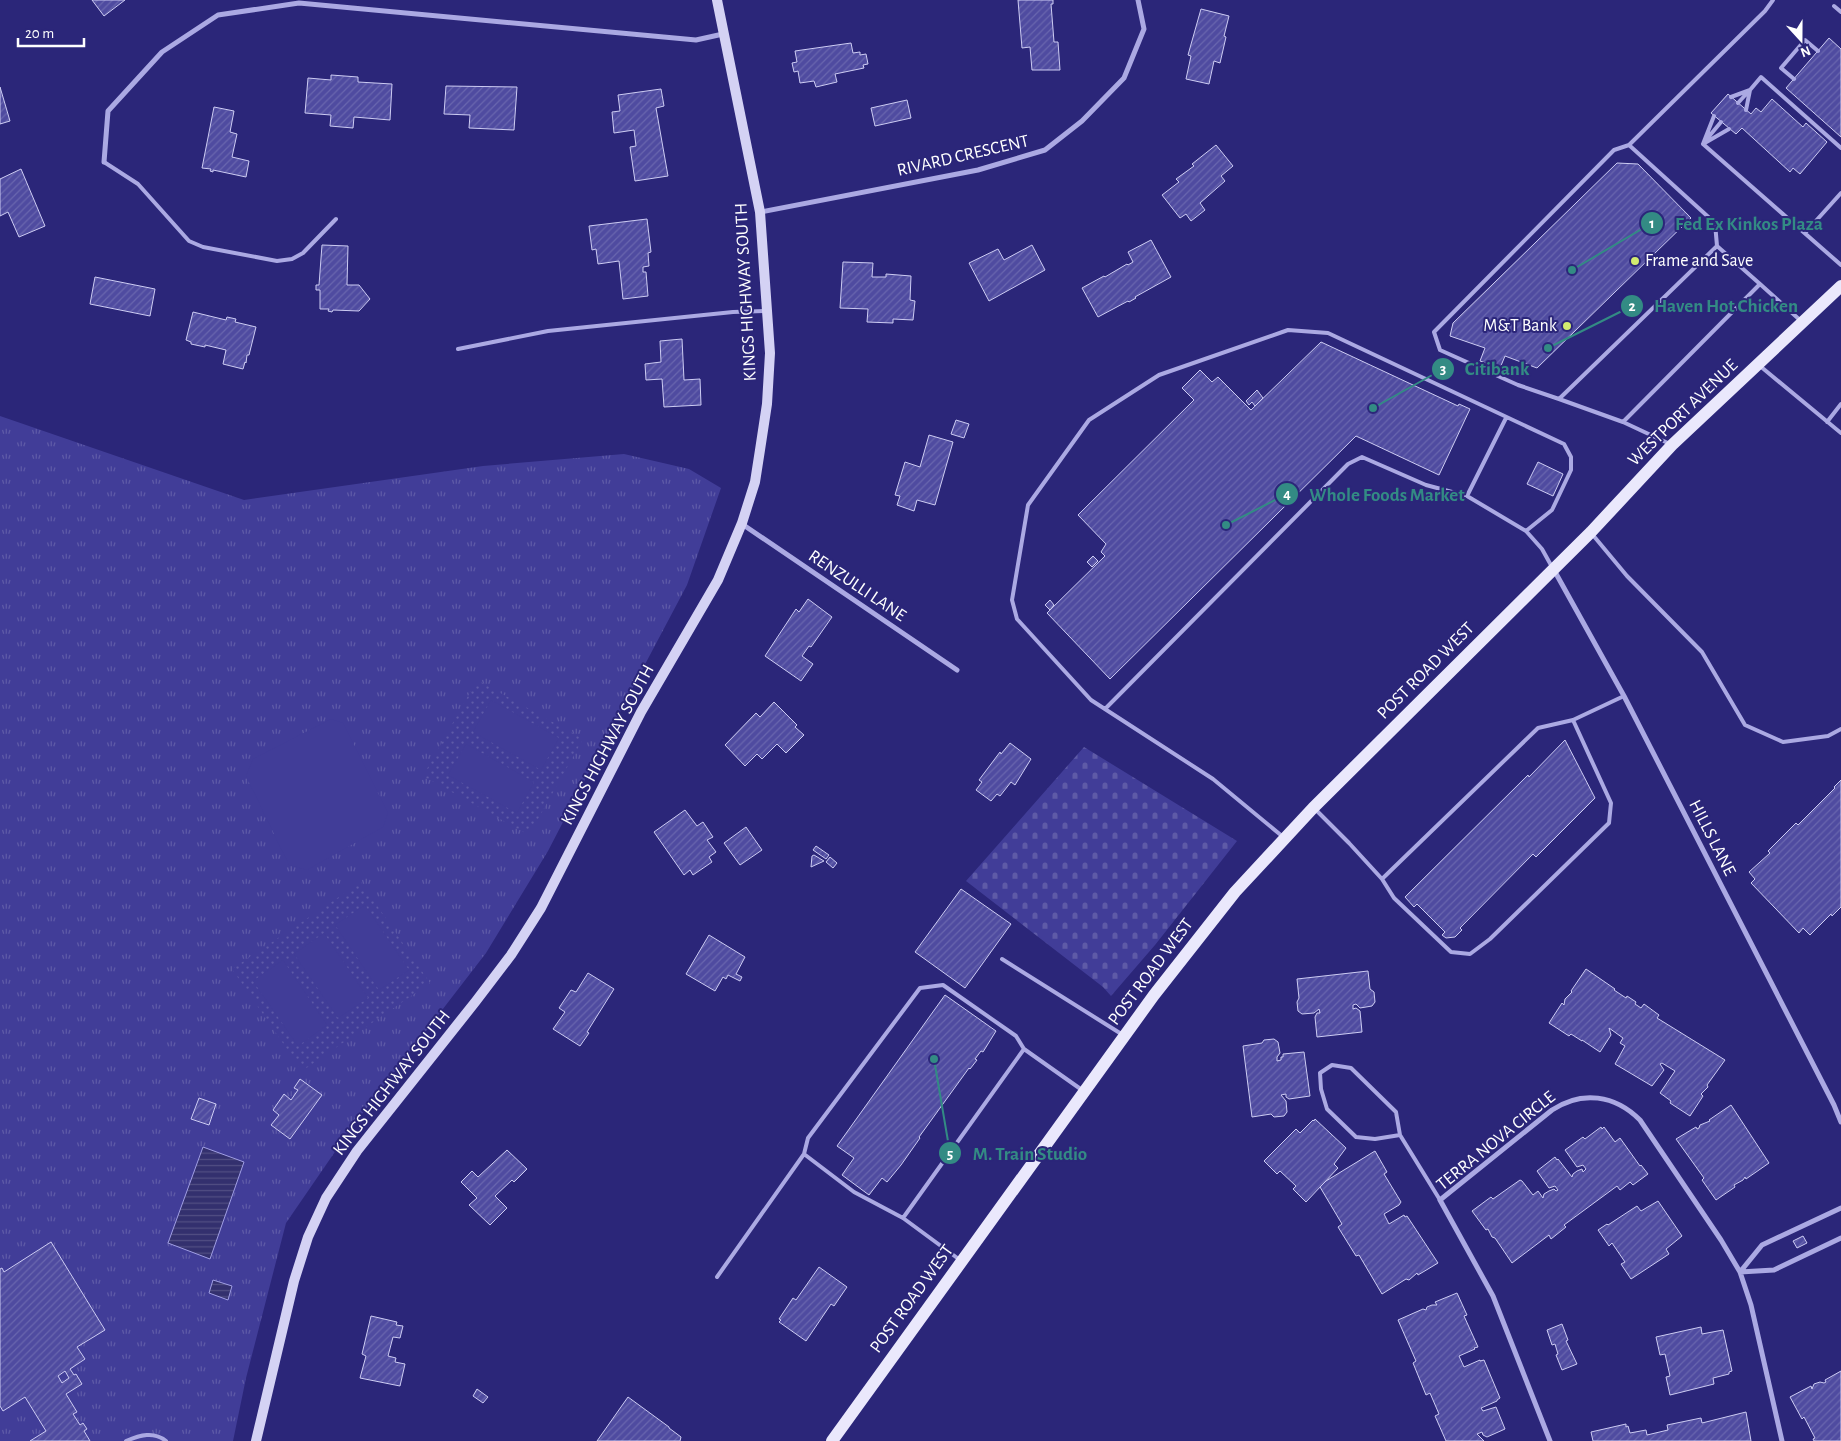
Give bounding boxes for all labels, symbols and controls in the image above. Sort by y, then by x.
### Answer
scale bar [18,15,84,47]
north arrow [1776,15,1826,65]
text: 20 m [25,26,54,41]
text: N [1798,43,1812,59]
street label: RIVARD CRESCENT [895,132,1031,180]
street label: KINGS HIGHWAY SOUTH [732,202,760,382]
callout: Fed Ex Kinkos Plaza [1640,206,1833,240]
text: Fed Ex Kinkos Plaza [1675,215,1823,234]
text: 1 [1649,216,1655,231]
place label: Frame and Save [1645,252,1753,270]
marker: Frame and Save [1629,255,1641,267]
callout: Haven Hot Chicken [1620,289,1808,323]
text: Haven Hot Chicken [1654,297,1798,316]
text: 2 [1628,299,1636,314]
place label: M&T Bank [1483,317,1558,335]
marker: M&T Bank [1561,320,1573,332]
callout: Citibank [1430,352,1540,386]
street label: WESTPORT AVENUE [1625,356,1742,470]
text: Citibank [1465,360,1530,379]
text: 3 [1440,362,1446,377]
callout: Whole Foods Market [1274,477,1475,511]
text: Whole Foods Market [1309,486,1465,505]
text: 4 [1283,487,1291,502]
street label: RENZULLI LANE [805,547,909,625]
street label: POST ROAD WEST [1374,619,1478,723]
street label: KINGS HIGHWAY SOUTH [558,662,658,828]
street label: HILLS LANE [1685,797,1739,879]
street label: POST ROAD WEST [1105,915,1197,1029]
street label: KINGS HIGHWAY SOUTH [330,1007,454,1159]
street label: TERRA NOVA CIRCLE [1433,1088,1559,1194]
callout: M. Train Studio [938,1136,1097,1170]
text: M. Train Studio [973,1145,1087,1164]
text: 5 [947,1147,953,1162]
street label: POST ROAD WEST [867,1242,957,1356]

